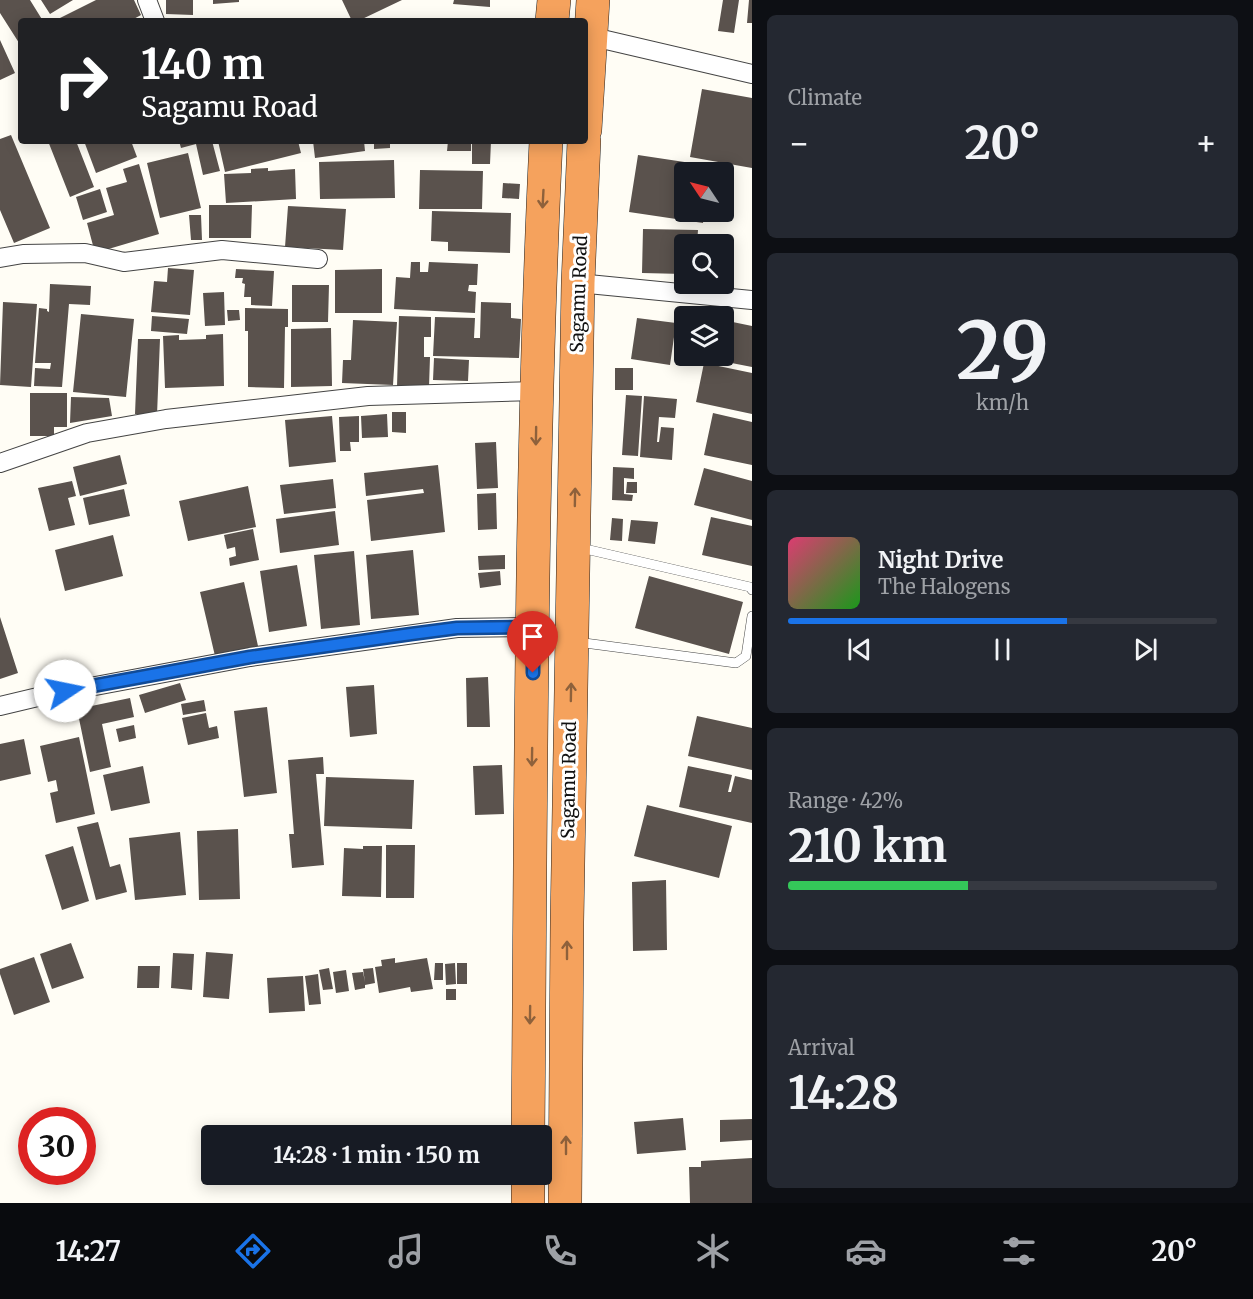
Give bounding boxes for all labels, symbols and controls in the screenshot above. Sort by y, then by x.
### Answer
text: 140 m [141,38,264,90]
icon: right [42,42,120,120]
text: Climate [788,85,862,110]
text: Sagamu Road [141,90,318,124]
text: 20° [964,115,1041,171]
text: − [788,123,810,164]
text: + [1195,123,1217,164]
north arrow [674,162,734,222]
map controls [674,162,734,366]
one-way arrow [537,189,548,209]
button: search [674,234,734,294]
street label: Sagamu Road [565,235,592,353]
text: 29 [956,302,1049,400]
button: layers [674,306,734,366]
text: km/h [976,390,1029,415]
one-way arrow [531,426,542,446]
one-way arrow [569,487,581,507]
text: Night Drive [878,546,1003,574]
text: The Halogens [878,574,1010,599]
pin [507,611,558,673]
icon: arrive [516,620,549,653]
icon: previous [843,633,876,666]
icon: pause [986,633,1019,666]
icon: next [1129,633,1162,666]
position arrow [33,659,97,723]
one-way arrow [565,682,577,702]
street label: Sagamu Road [556,721,581,839]
one-way arrow [526,747,538,767]
text: Range · 42% [788,788,903,813]
text: 210 km [788,818,947,874]
one-way arrow [561,940,573,960]
one-way arrow [524,1005,535,1025]
text: Arrival [788,1035,855,1060]
text: 14:28 [788,1065,899,1121]
speed limit sign: 30 [18,1107,96,1185]
one-way arrow [560,1135,572,1155]
text: 14:28 · 1 min · 150 m [273,1141,480,1169]
icon: directions [232,1230,274,1272]
icon: music [385,1230,427,1272]
icon: phone [539,1230,581,1272]
icon: climate [692,1230,734,1272]
icon: car [845,1230,887,1272]
icon: filters [998,1230,1040,1272]
text: 14:27 [56,1234,121,1268]
text: 20° [1152,1234,1197,1268]

